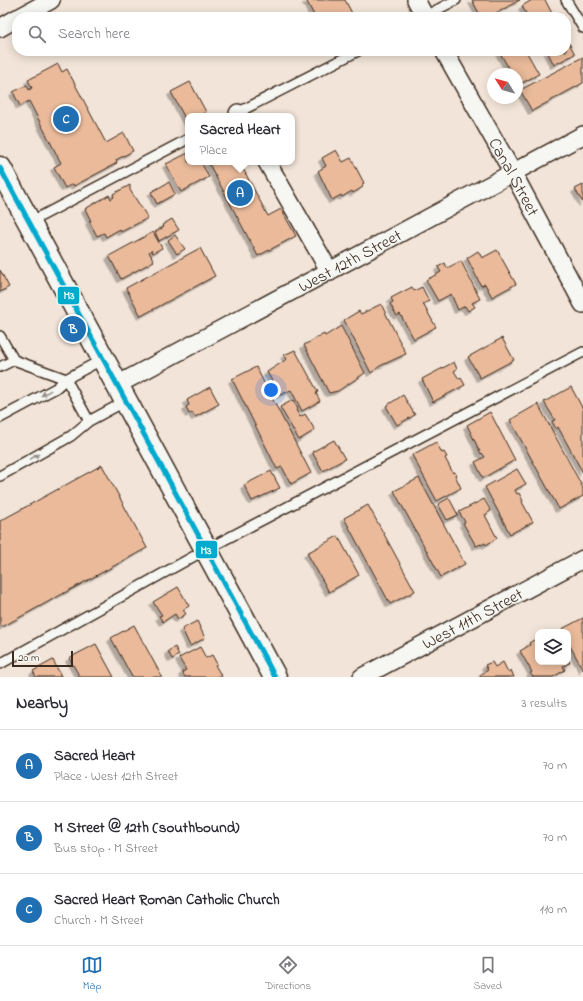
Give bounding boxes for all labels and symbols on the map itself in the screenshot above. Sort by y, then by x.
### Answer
north arrow [487,68,523,104]
pin: C [53,104,79,134]
street label: Canal Street [482,133,545,221]
pin: A [227,178,253,208]
street label: West 12th Street [294,223,407,300]
line badge: M3 [57,286,80,305]
text: M3 [63,288,75,304]
pin: B [60,314,86,344]
your location [261,380,281,400]
one-way arrow [40,390,52,396]
one-way arrow [28,453,40,460]
line badge: M3 [195,540,218,559]
text: M3 [200,543,212,559]
street label: West 11th Street [418,582,528,657]
scale bar [12,649,73,668]

